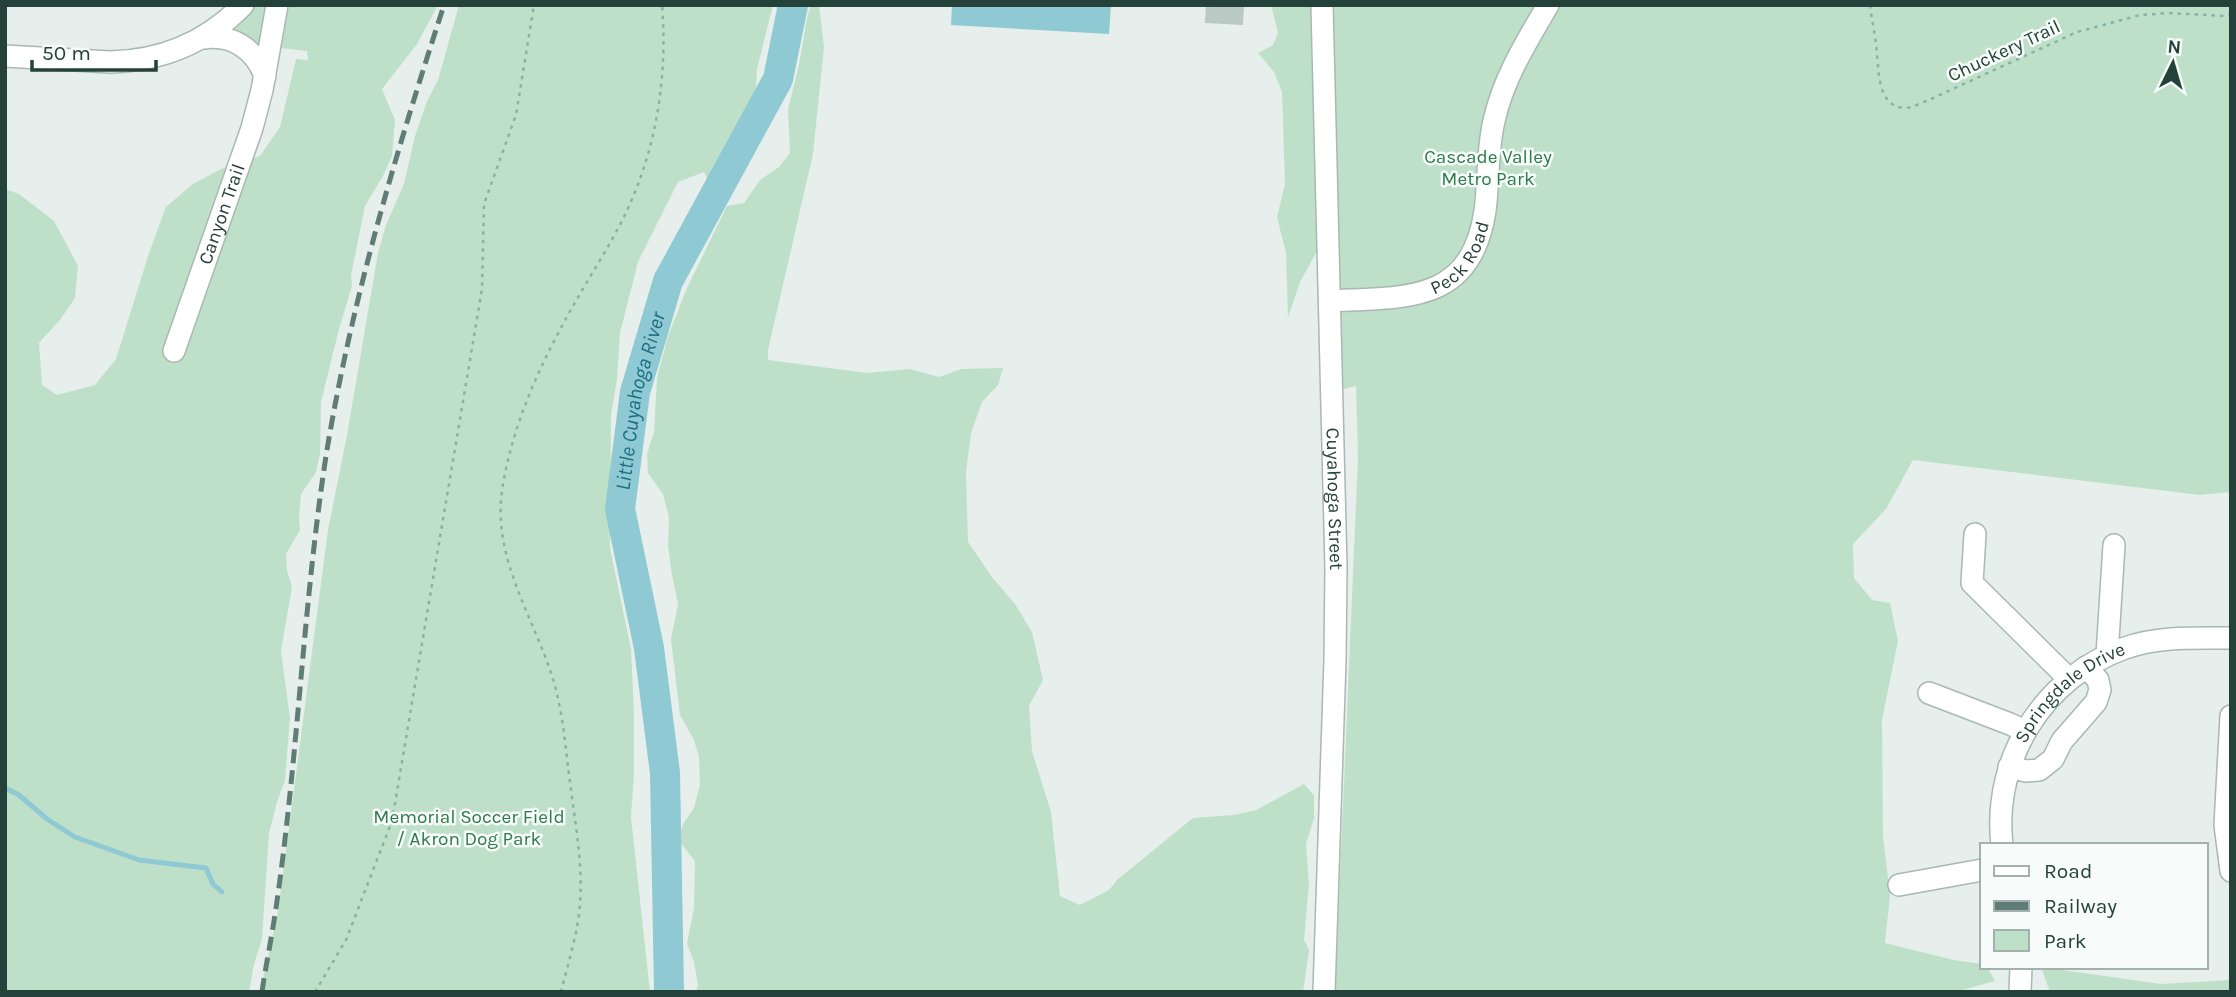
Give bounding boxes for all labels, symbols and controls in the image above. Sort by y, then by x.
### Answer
street label: Chuckery Trail [1944,15,2064,87]
scale bar [32,28,156,72]
north arrow [2138,28,2208,98]
text: N [2167,36,2182,59]
text: 50 m [42,41,91,65]
park label: Cascade Valley Metro Park [1424,146,1552,190]
street label: Canyon Trail [194,161,250,267]
street label: Peck Road [1427,219,1494,299]
water label: Little Cuyahoga River [610,308,670,492]
street label: Cuyahoga Street [1322,427,1347,570]
street label: Springdale Drive [2010,638,2128,747]
park label: Memorial Soccer Field / Akron Dog Park [373,806,565,850]
legend [1980,843,2208,969]
text: Road [2044,859,2092,883]
text: Railway [2044,894,2117,918]
text: Park [2044,929,2087,953]

